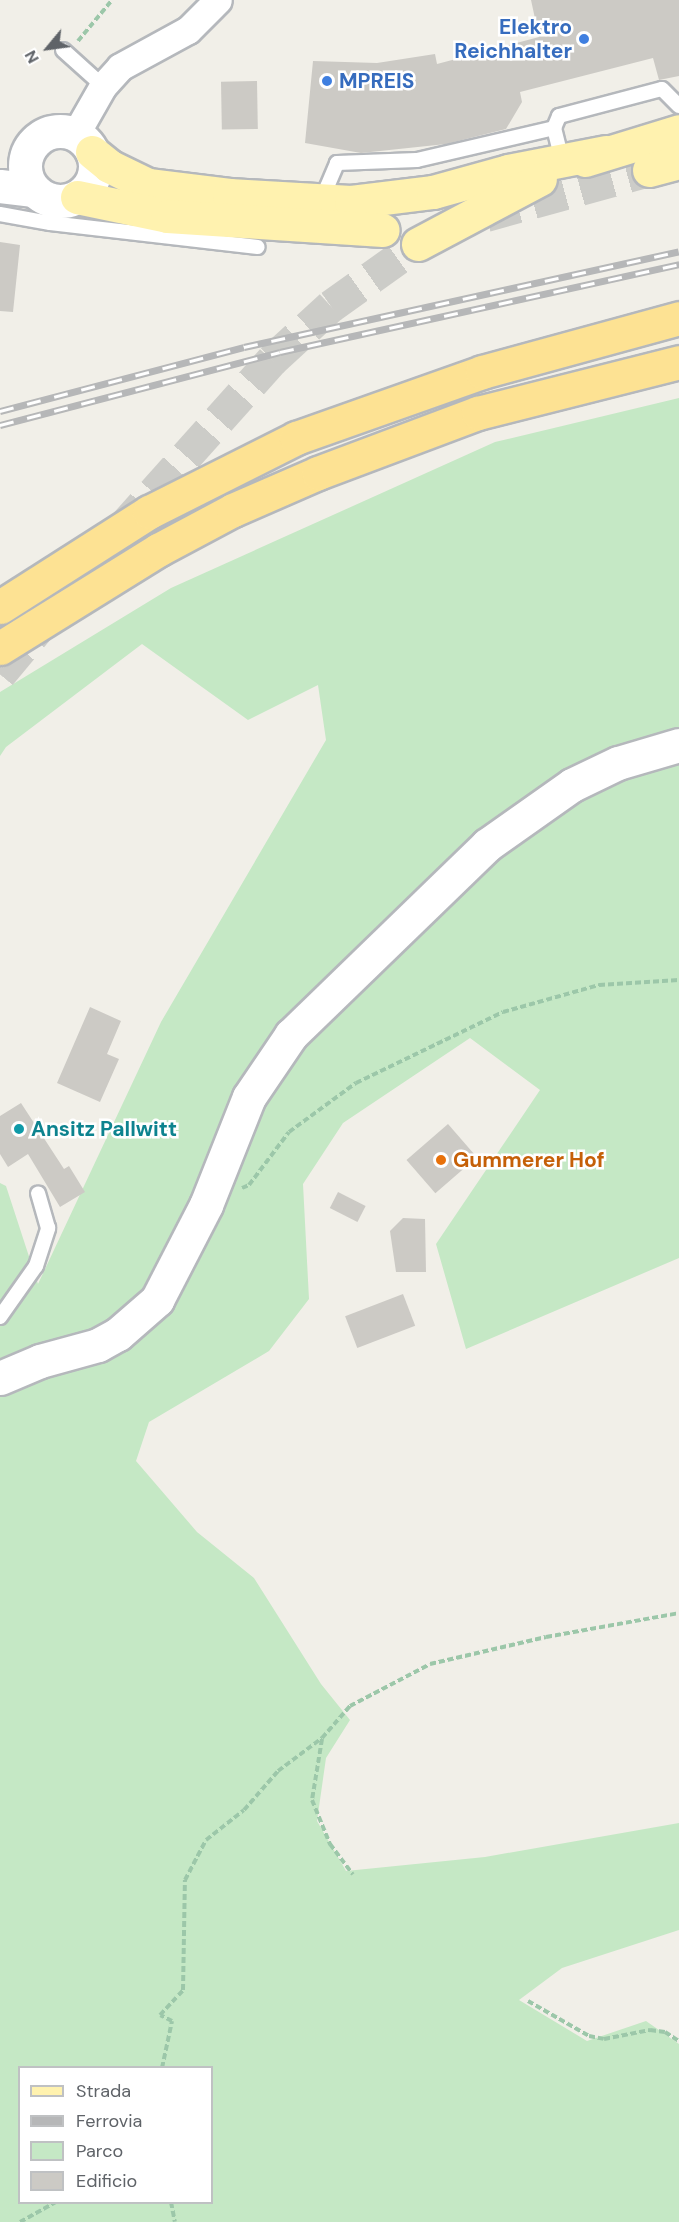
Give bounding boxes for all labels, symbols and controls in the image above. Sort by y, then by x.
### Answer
place label: Elektro Reichhalter [454,14,572,64]
north arrow [18,18,78,78]
marker: Elektro Reichhalter [577,32,591,46]
text: N [20,47,44,67]
place label: MPREIS [339,68,414,94]
marker: MPREIS [320,74,334,88]
place label: Ansitz Pallwitt [31,1116,177,1142]
marker: Ansitz Pallwitt [12,1122,26,1136]
place label: Gummerer Hof [453,1147,605,1173]
marker: Gummerer Hof [434,1153,448,1167]
legend [18,2066,213,2204]
text: Strada [76,2079,131,2103]
text: Ferrovia [76,2109,142,2133]
text: Parco [76,2139,123,2163]
text: Edificio [76,2169,137,2193]

